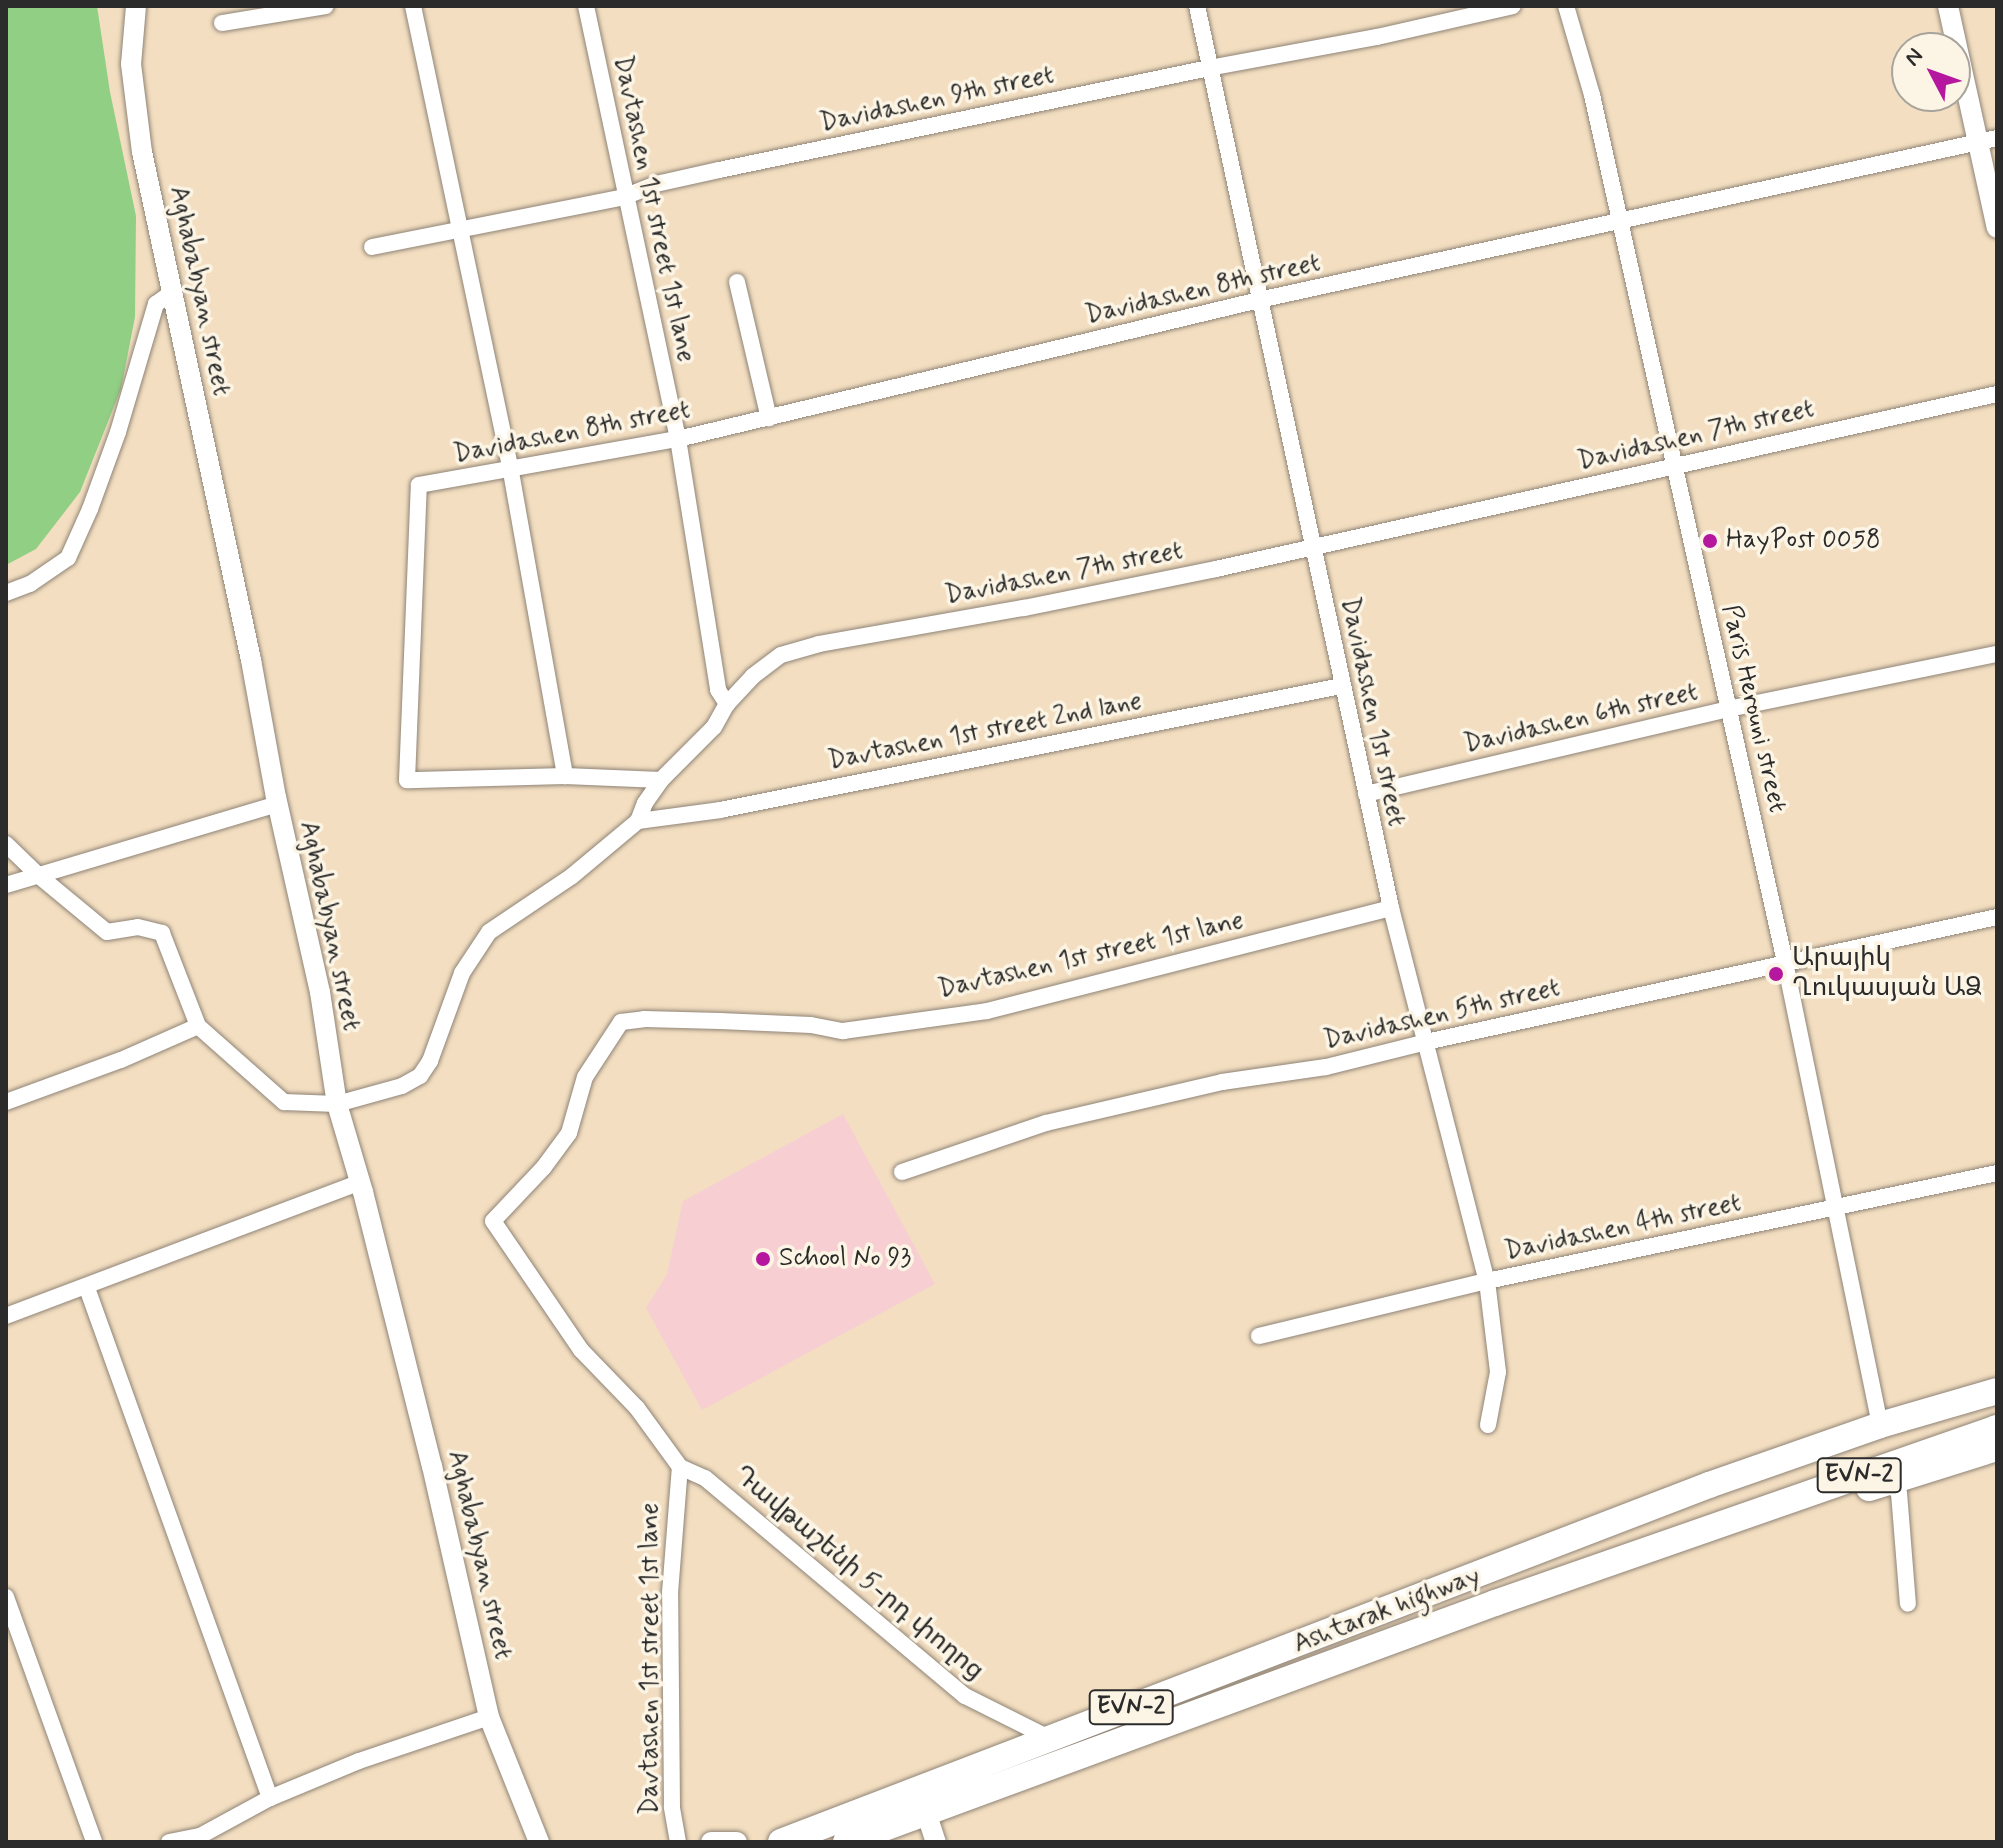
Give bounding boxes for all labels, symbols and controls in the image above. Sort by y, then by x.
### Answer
north arrow [1891,32,1971,112]
text: N [1899,43,1930,72]
street label: Davtashen 1st street 1st lane [605,53,701,365]
street label: Davidashen 9th street [817,60,1057,140]
street label: Aghababyan street [162,183,236,399]
street label: Davidashen 8th street [1083,248,1323,332]
street label: Davidashen 7th street [1575,394,1817,478]
street label: Davidashen 8th street [451,395,693,471]
place label: HayPost 0058 [1726,525,1881,557]
marker: HayPost 0058 [1701,532,1719,550]
street label: Davidashen 7th street [943,536,1185,612]
street label: Davidashen 1st street [1333,595,1411,829]
street label: Paris Herouni street [1714,602,1792,816]
street label: Davidashen 6th street [1461,677,1701,761]
street label: Davtashen 1st street 2nd lane [824,686,1146,778]
street label: Aghababyan street [292,818,366,1034]
street label: Davtashen 1st street 1st lane [936,906,1246,1006]
place label: Արայիկ Ղուկասյան ԱՁ [1792,943,1982,1004]
marker: Արայիկ Ղուկասյան ԱՁ [1767,965,1785,983]
street label: Davidashen 5th street [1321,973,1563,1057]
street label: Davidashen 4th street [1502,1188,1744,1268]
place label: School No 93 [779,1243,912,1275]
marker: School No 93 [754,1250,772,1268]
street label: Aghababyan street [440,1448,518,1662]
road number: EVN-2 [1815,1455,1903,1495]
street label: Դավթաշենի 5-րդ փողոց [727,1460,989,1688]
street label: Davtashen 1st street 1st lane [635,1503,667,1815]
street label: Ashtarak highway [1290,1561,1484,1661]
road number: EVN-2 [1087,1687,1175,1727]

